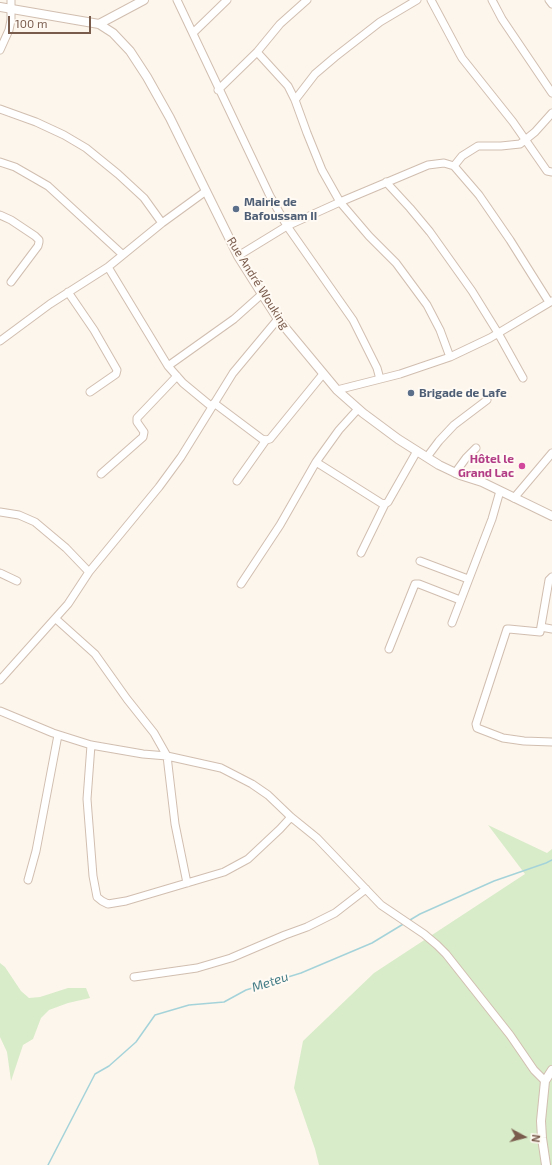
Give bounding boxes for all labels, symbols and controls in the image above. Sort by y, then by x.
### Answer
scale bar [10,8,93,34]
text: 100 m [15,16,47,30]
place label: Mairie de Bafoussam II [244,195,317,223]
marker: Mairie de Bafoussam II [231,204,241,214]
street label: Rue André Wouking [224,234,292,332]
place label: Brigade de Lafe [419,386,507,400]
marker: Brigade de Lafe [406,388,416,398]
place label: Hôtel le Grand Lac [458,452,514,480]
marker: Hôtel le Grand Lac [517,461,527,471]
water label: Meteu [250,969,290,995]
north arrow [504,1117,544,1157]
text: N [529,1134,543,1143]

